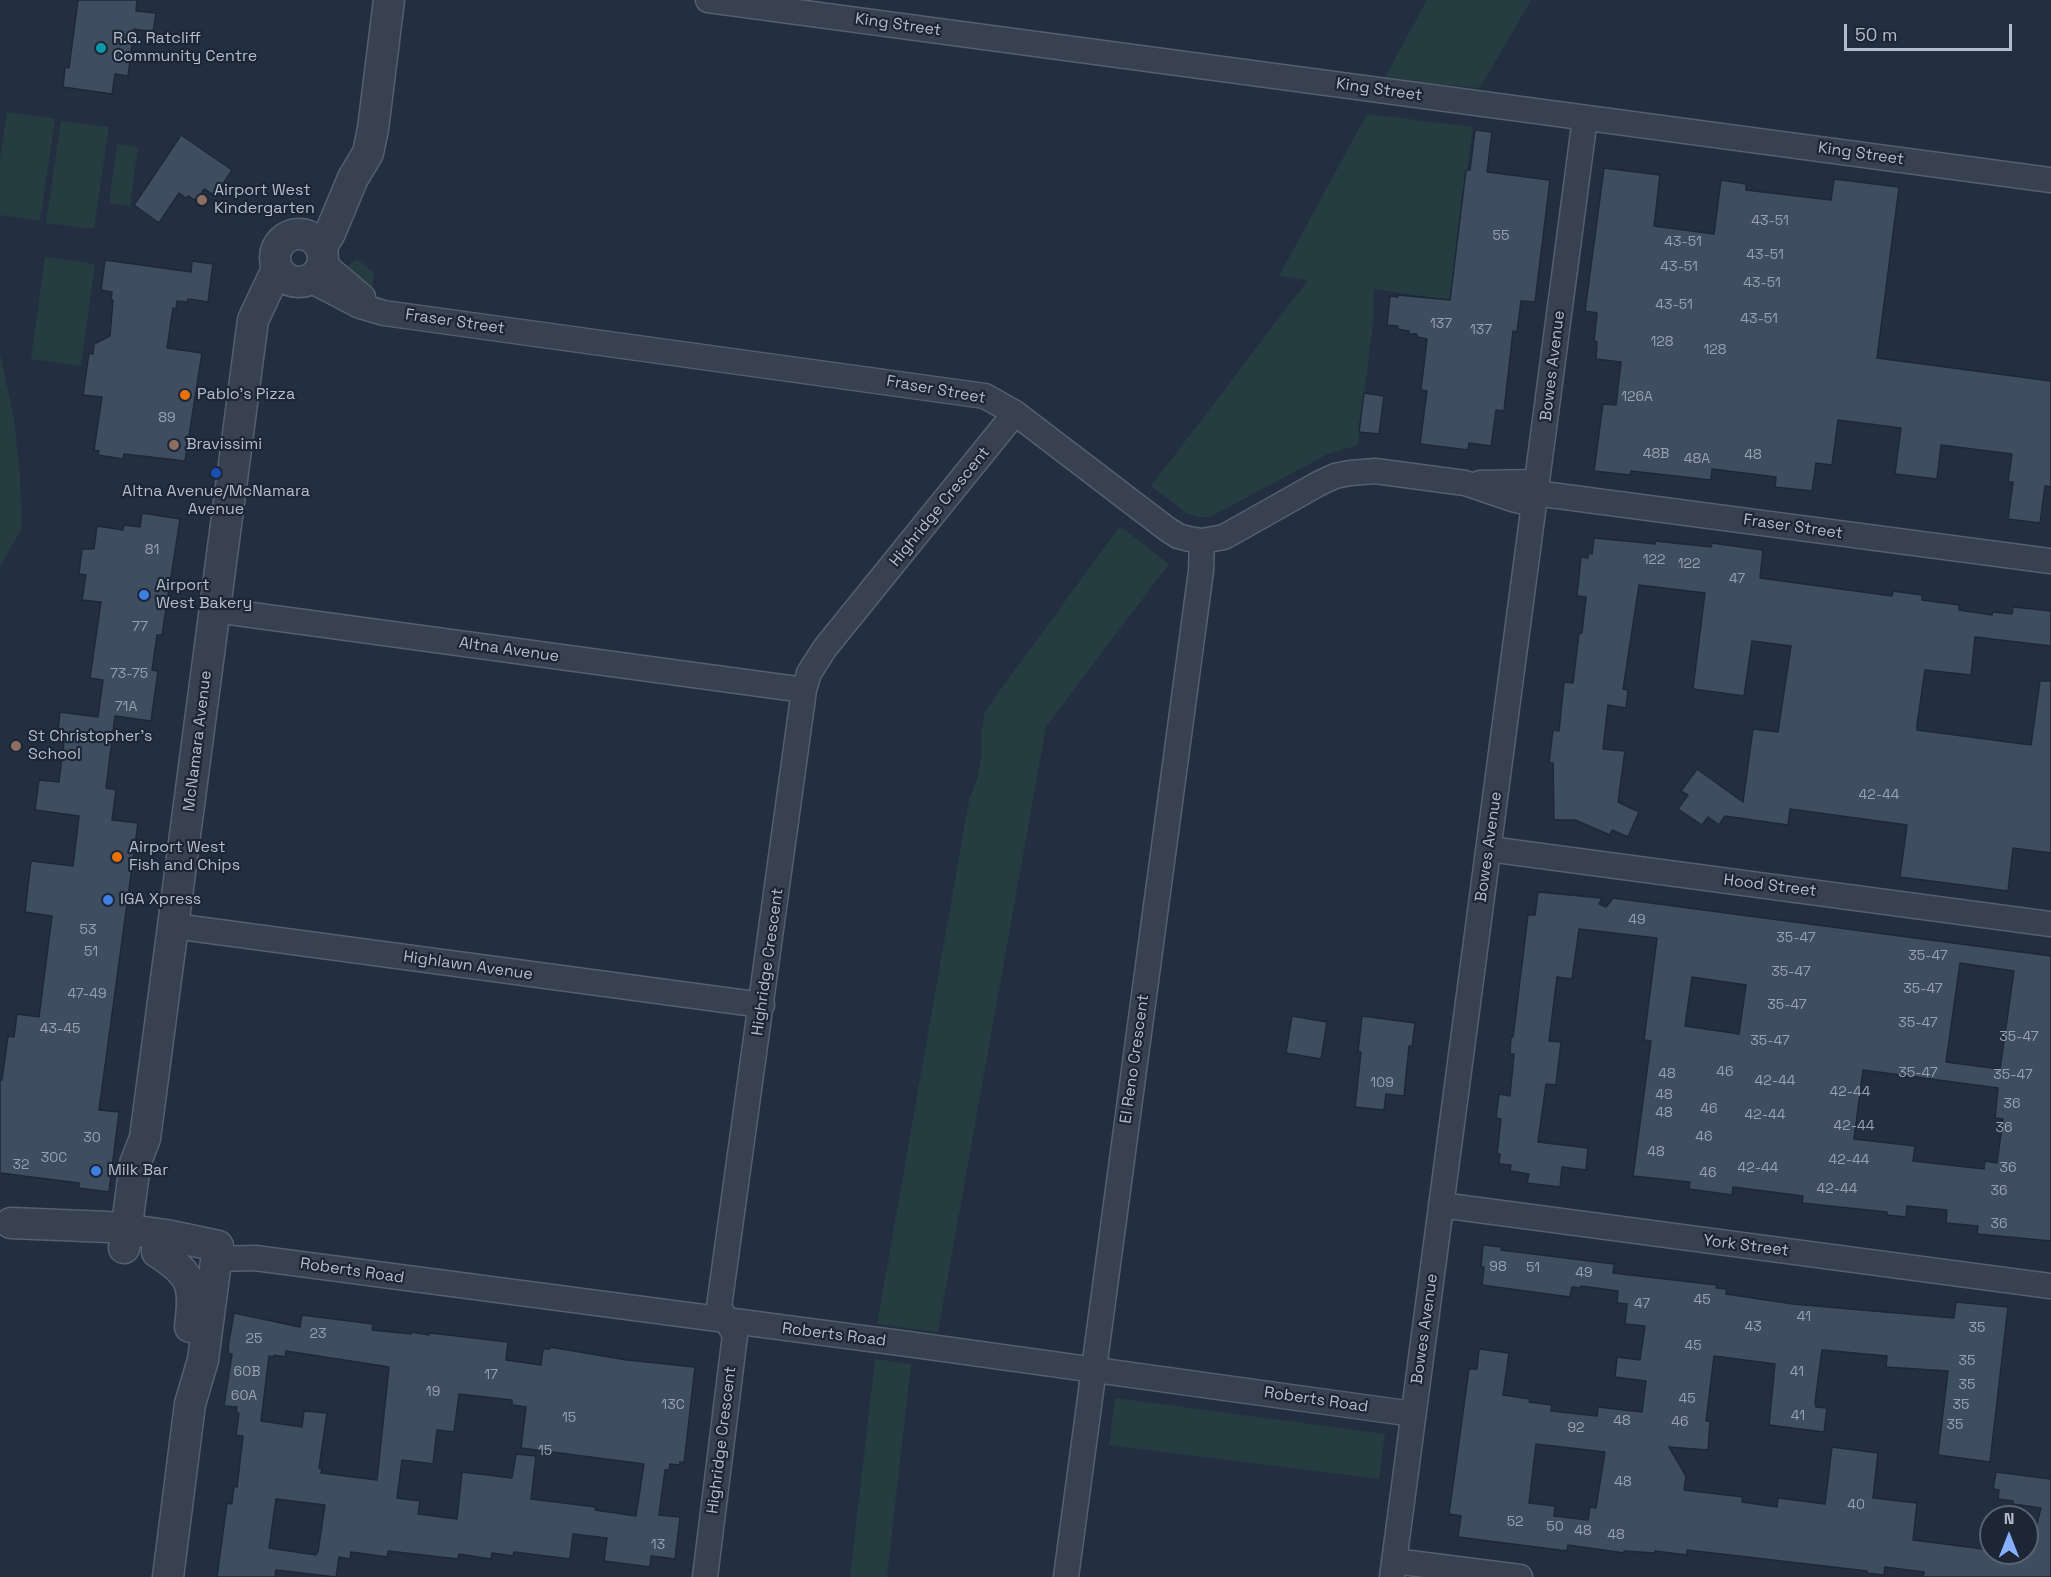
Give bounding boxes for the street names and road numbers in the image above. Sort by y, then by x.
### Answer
street label: King Street [854,9,942,41]
street label: King Street [1335,74,1423,106]
street label: King Street [1817,138,1905,170]
street label: Fraser Street [404,306,506,338]
street label: Bowes Avenue [1537,310,1569,422]
street label: Fraser Street [885,372,987,408]
street label: Highridge Crescent [886,443,994,571]
street label: Fraser Street [1742,511,1844,543]
street label: Altna Avenue [458,633,560,667]
street label: McNamara Avenue [180,669,216,813]
street label: Bowes Avenue [1472,790,1506,904]
street label: Hood Street [1722,871,1818,901]
street label: Highridge Crescent [748,887,788,1037]
street label: Highlawn Avenue [402,947,534,985]
street label: El Reno Crescent [1116,993,1154,1125]
street label: York Street [1702,1231,1790,1261]
street label: Roberts Road [299,1254,405,1288]
street label: Bowes Avenue [1408,1272,1442,1386]
street label: Roberts Road [781,1319,887,1351]
street label: Highridge Crescent [703,1365,741,1515]
street label: Roberts Road [1263,1383,1369,1417]

